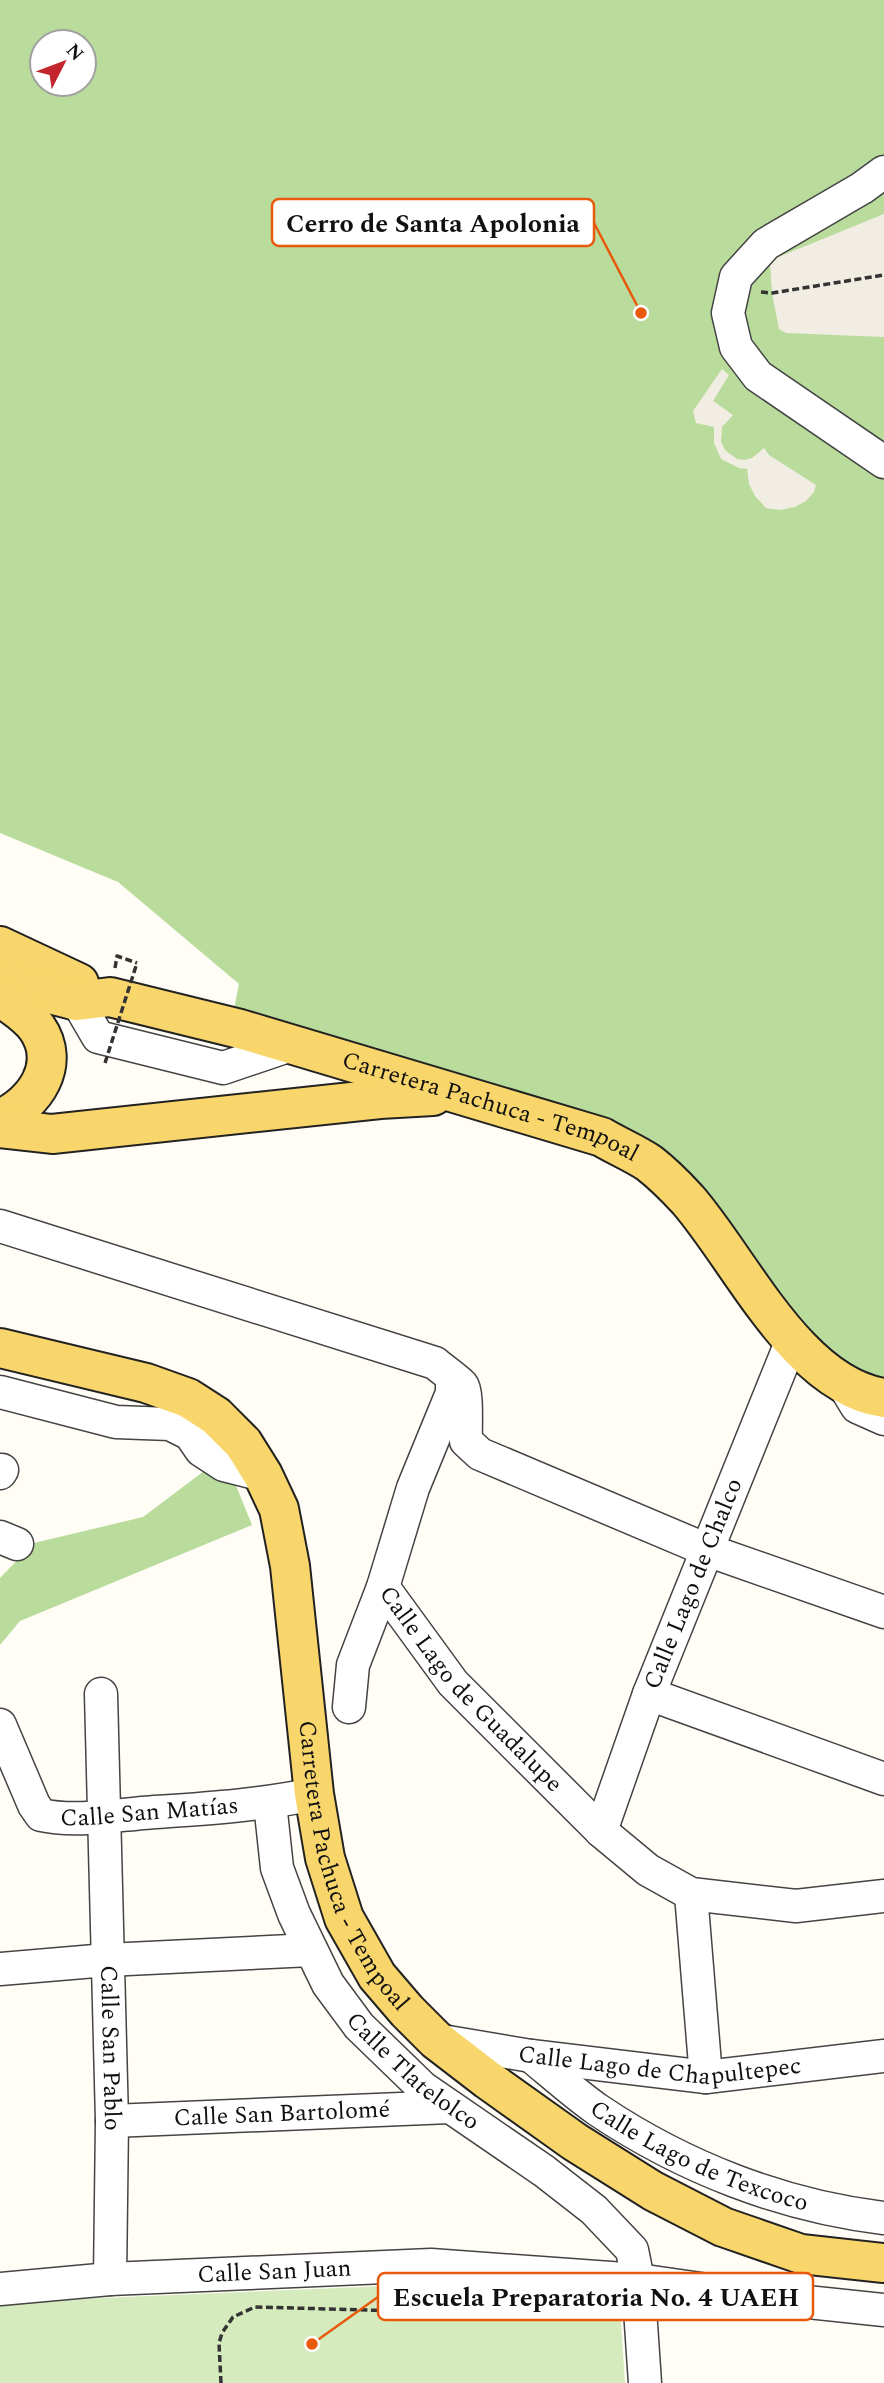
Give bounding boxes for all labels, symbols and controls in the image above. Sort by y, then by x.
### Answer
north arrow [28,28,98,98]
text: N [59,37,90,68]
callout: Cerro de Santa Apolonia [272,199,594,246]
text: Cerro de Santa Apolonia [286,204,581,244]
street label: Carretera Pachuca - Tempoal [338,1042,645,1172]
street label: Calle Lago de Chalco [635,1473,752,1695]
street label: Calle Lago de Guadalupe [370,1578,571,1801]
street label: Carretera Pachuca - Tempoal [288,1719,418,2019]
street label: Calle San Matías [60,1788,240,1836]
street label: Calle San Pablo [90,1965,130,2131]
street label: Calle Tlatelolco [337,2005,487,2140]
street label: Calle Lago de Chapultepec [516,2036,803,2095]
street label: Calle San Bartolomé [173,2091,391,2136]
street label: Calle Lago de Texcoco [582,2091,812,2221]
street label: Calle San Juan [197,2250,352,2293]
callout: Escuela Preparatoria No. 4 UAEH [378,2273,813,2320]
text: Escuela Preparatoria No. 4 UAEH [393,2278,799,2318]

